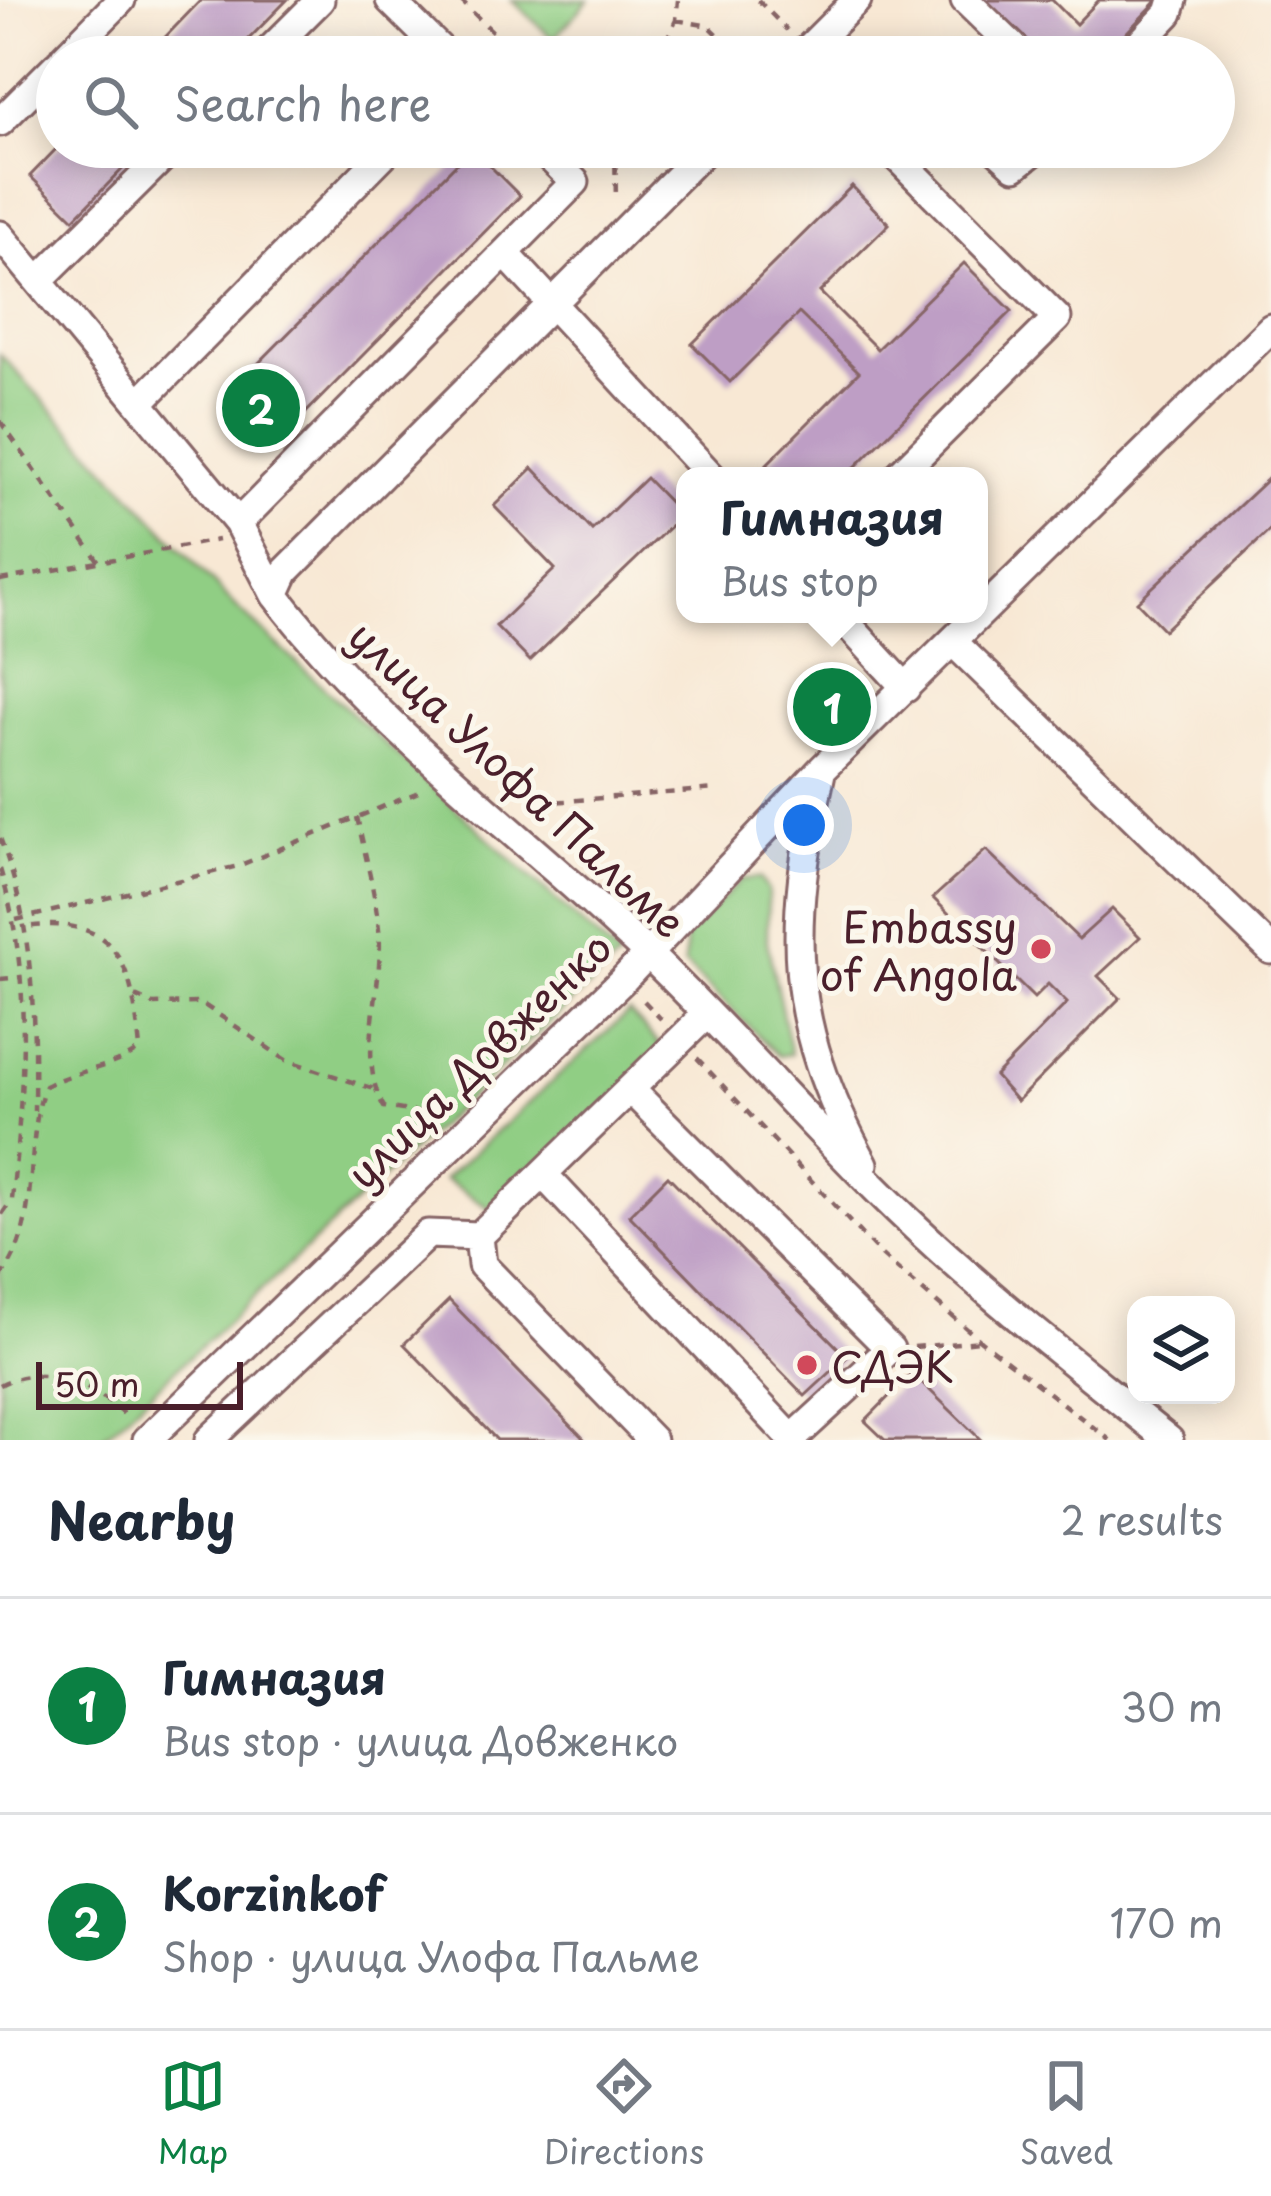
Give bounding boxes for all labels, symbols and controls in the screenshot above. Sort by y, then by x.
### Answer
search box [36,36,1235,168]
text: Search here [174,68,431,136]
icon: search [78,69,144,135]
pin: 2 [222,363,300,453]
popup [676,467,988,623]
text: Гимназия [720,482,944,550]
text: Bus stop [720,550,879,609]
street label: улица Улофа Пальме [335,604,701,952]
pin: 1 [793,662,871,752]
your location [774,795,834,855]
place label: Embassy of Angola [820,894,1017,1005]
street label: улица Довженко [331,916,625,1202]
marker: Embassy of Angola [1028,936,1054,962]
map controls [1127,1296,1235,1404]
button: layers [1127,1296,1235,1404]
place label: СДЭК [831,1334,954,1397]
marker: СДЭК [794,1352,820,1378]
scale bar [36,1356,243,1409]
text: 50 m [54,1358,140,1408]
text: Nearby [48,1480,235,1557]
text: 2 results [1061,1489,1223,1548]
text: Гимназия [162,1642,386,1710]
text: 1 [78,1676,96,1735]
text: 30 m [1120,1676,1223,1735]
text: Bus stop · улица Довженко [162,1710,678,1769]
text: Korzinkof [162,1858,384,1926]
text: 2 [73,1892,101,1951]
text: 170 m [1110,1892,1223,1951]
text: Shop · улица Улофа Пальме [162,1926,700,1985]
tab: Map [158,2053,228,2175]
tab: Directions [544,2053,704,2175]
tab: Saved [1020,2053,1113,2175]

